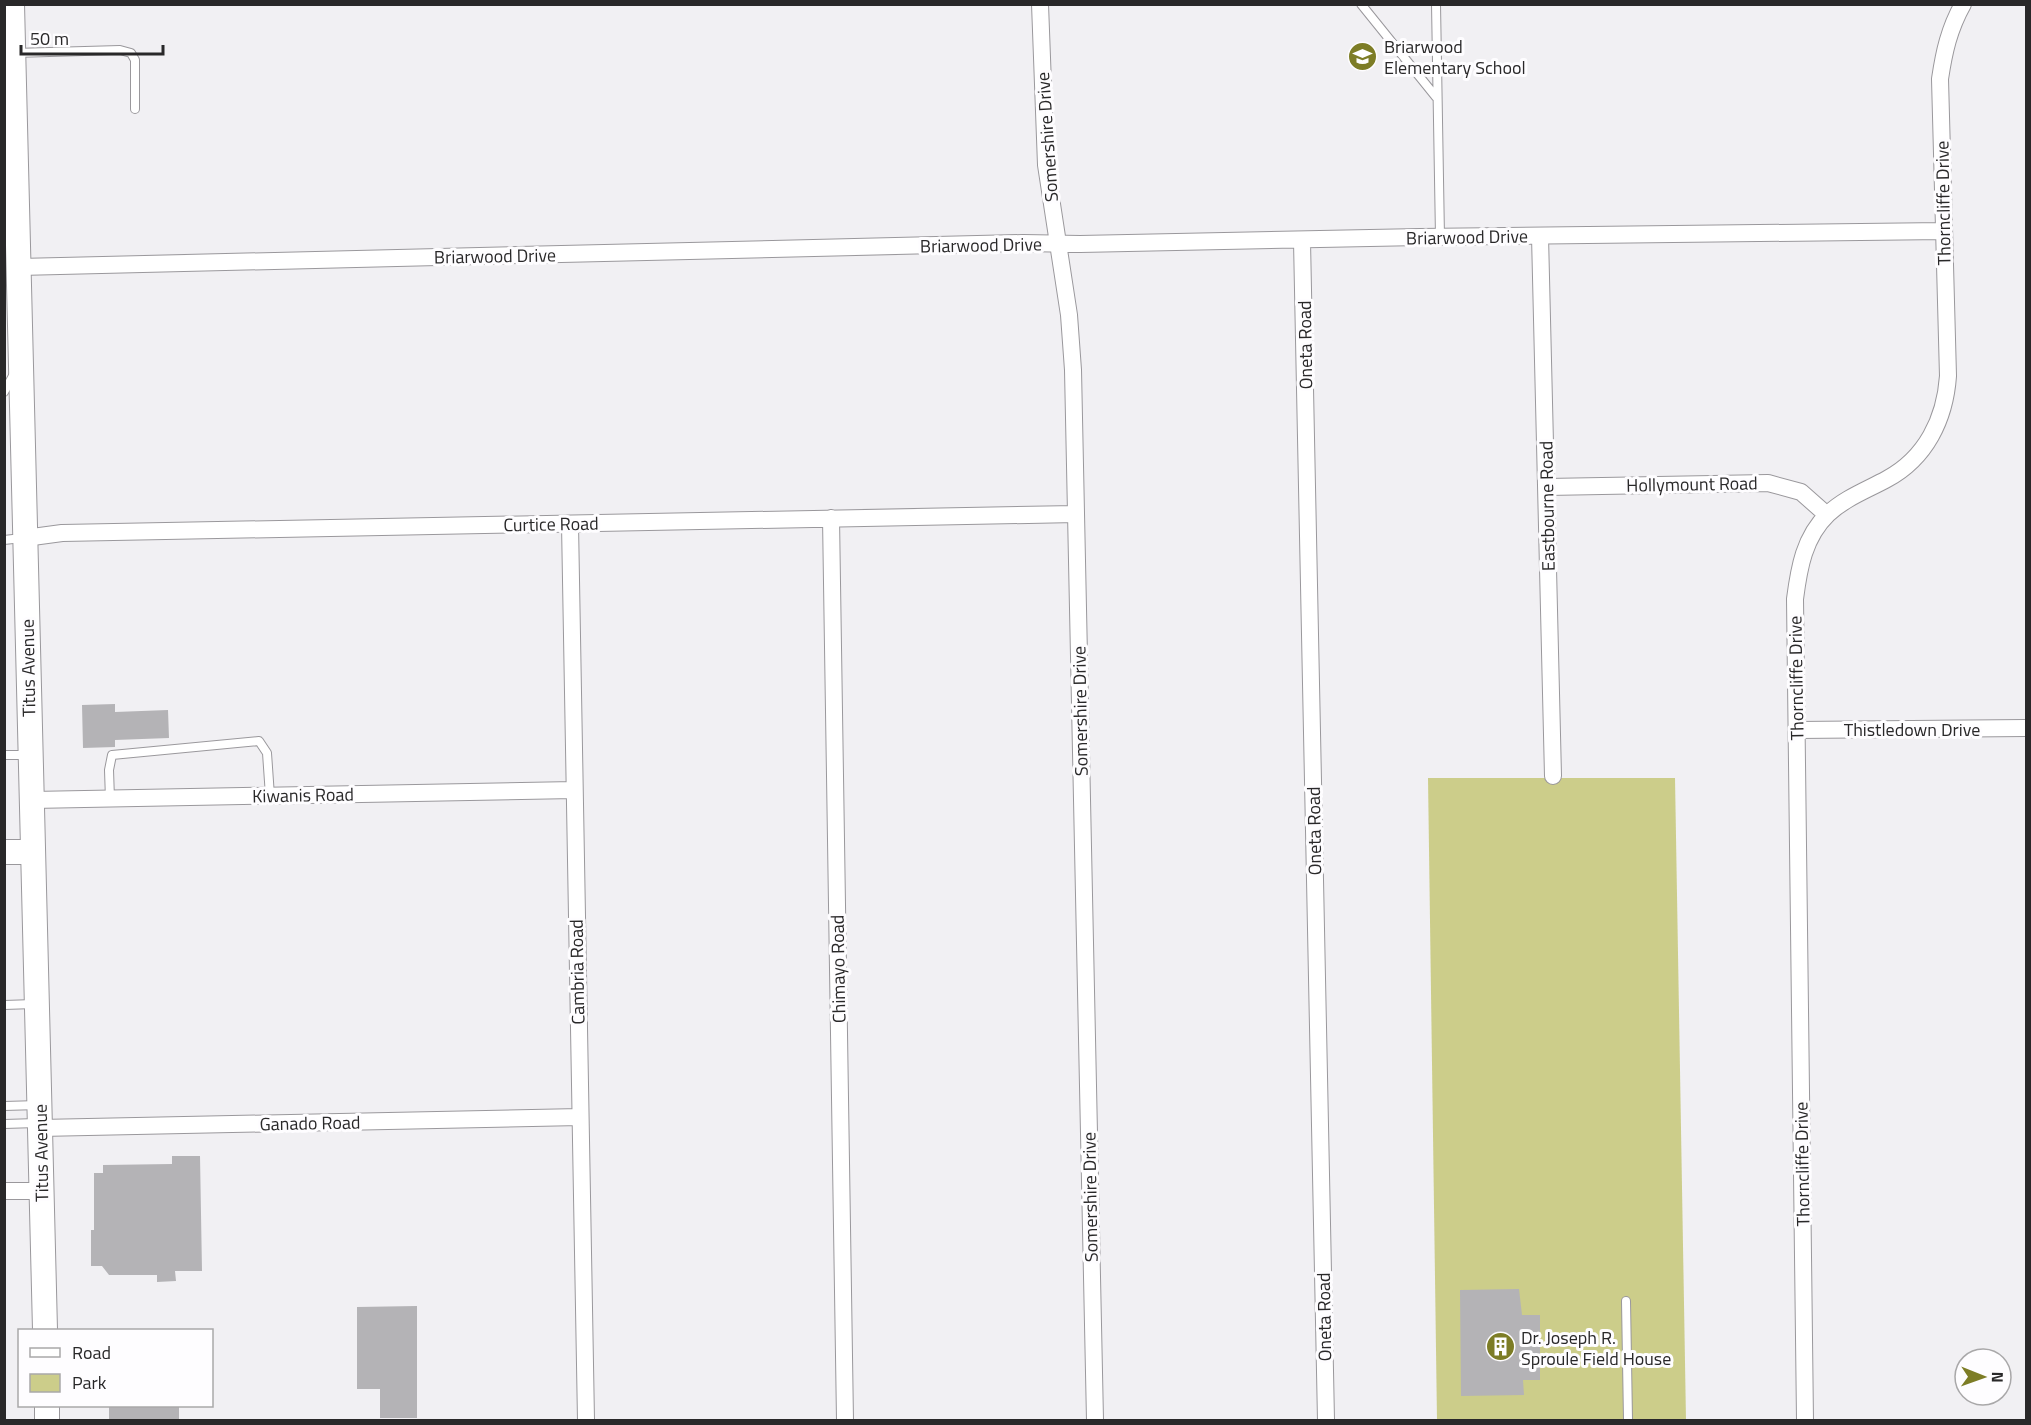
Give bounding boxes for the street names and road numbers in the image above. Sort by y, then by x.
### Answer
street label: Somershire Drive [1029,71,1065,203]
street label: Thorncliffe Drive [1928,140,1958,266]
street label: Briarwood Drive [1406,222,1528,252]
street label: Briarwood Drive [920,230,1042,260]
street label: Briarwood Drive [434,241,556,271]
street label: Oneta Road [1291,300,1319,390]
street label: Eastbourne Road [1532,441,1562,571]
street label: Hollymount Road [1626,469,1758,499]
street label: Curtice Road [503,510,599,538]
street label: Thorncliffe Drive [1781,615,1811,741]
street label: Titus Avenue [14,619,42,717]
street label: Somershire Drive [1065,646,1095,776]
street label: Thistledown Drive [1844,716,1980,743]
street label: Kiwanis Road [252,781,354,809]
street label: Oneta Road [1300,786,1328,876]
street label: Chimayo Road [824,915,852,1023]
street label: Cambria Road [563,919,591,1025]
street label: Thorncliffe Drive [1787,1101,1817,1227]
street label: Titus Avenue [27,1104,55,1202]
street label: Ganado Road [259,1109,361,1137]
street label: Somershire Drive [1075,1132,1105,1262]
street label: Oneta Road [1310,1272,1338,1362]

